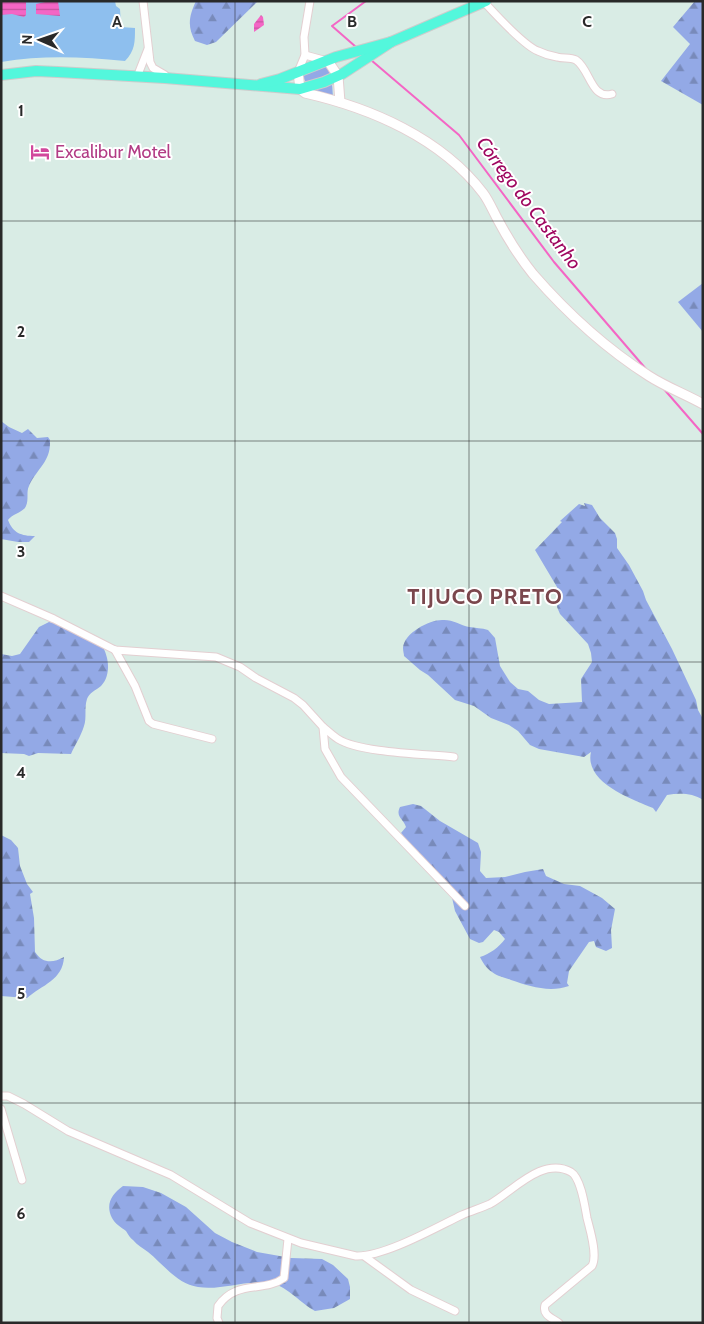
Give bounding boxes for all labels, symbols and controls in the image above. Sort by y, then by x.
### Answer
text: A [112,12,122,31]
text: B [347,12,357,31]
text: C [582,12,592,31]
north arrow [15,15,65,65]
text: N [18,34,36,45]
text: 1 [18,101,24,120]
water label: Córrego do Castanho [472,132,586,274]
hotel icon: Excalibur Motel [29,141,51,163]
place label: Excalibur Motel [55,141,172,163]
text: 2 [17,322,25,341]
text: 3 [17,542,25,561]
district label: TIJUCO PRETO [407,583,563,610]
text: 4 [16,763,26,782]
text: 5 [17,984,25,1003]
text: 6 [17,1204,26,1223]

